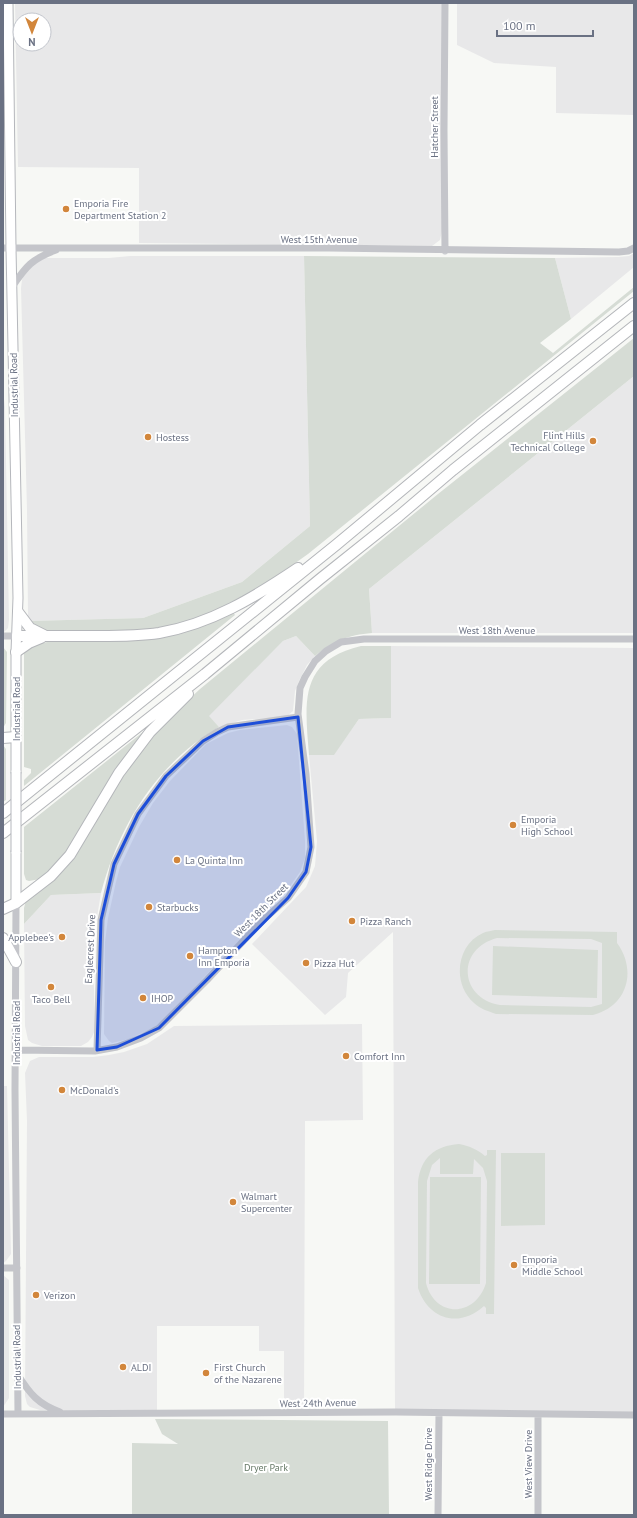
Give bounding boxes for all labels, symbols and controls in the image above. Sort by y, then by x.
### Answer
north arrow [12,12,52,52]
scale bar [497,12,593,38]
text: 100 m [503,18,536,33]
text: N [28,35,36,49]
street label: Hatcher Street [428,96,441,158]
place label: Emporia Fire Department Station 2 [74,197,167,222]
marker: Emporia Fire Department Station 2 [61,204,71,214]
street label: West 15th Avenue [281,233,357,246]
street label: Industrial Road [7,353,21,417]
place label: Flint Hills Technical College [511,429,585,454]
place label: Hostess [156,431,189,444]
marker: Hostess [143,432,153,442]
marker: Flint Hills Technical College [588,436,598,446]
street label: West 18th Avenue [459,624,535,637]
street label: Industrial Road [10,677,23,741]
place label: Emporia High School [521,813,573,838]
marker: Emporia High School [508,820,518,830]
place label: La Quinta Inn [185,854,243,867]
marker: La Quinta Inn [172,855,182,865]
street label: West 18th Street [231,880,291,940]
place label: Starbucks [157,901,198,914]
marker: Starbucks [144,902,154,912]
street label: Eaglecrest Drive [82,914,98,984]
place label: Pizza Ranch [360,915,411,928]
marker: Pizza Ranch [347,916,357,926]
place label: Applebee's [8,931,54,944]
marker: Applebee's [57,932,67,942]
place label: Hampton Inn Emporia [198,944,250,969]
marker: Hampton Inn Emporia [185,951,195,961]
place label: Pizza Hut [314,957,355,970]
marker: Pizza Hut [301,958,311,968]
marker: Taco Bell [46,982,56,992]
place label: IHOP [151,992,173,1005]
place label: Taco Bell [32,993,70,1006]
marker: IHOP [138,993,148,1003]
street label: Industrial Road [10,1001,23,1065]
place label: Comfort Inn [354,1050,405,1063]
marker: Comfort Inn [341,1051,351,1061]
place label: McDonald's [70,1084,119,1097]
marker: McDonald's [57,1085,67,1095]
place label: Walmart Supercenter [241,1190,293,1215]
marker: Walmart Supercenter [228,1197,238,1207]
place label: Emporia Middle School [522,1253,583,1278]
marker: Emporia Middle School [509,1260,519,1270]
place label: Verizon [43,1289,75,1302]
marker: Verizon [31,1290,41,1300]
street label: Industrial Road [10,1325,24,1389]
place label: ALDI [131,1361,151,1374]
place label: First Church of the Nazarene [214,1361,282,1386]
marker: ALDI [118,1362,128,1372]
marker: First Church of the Nazarene [201,1368,211,1378]
street label: West 24th Avenue [280,1396,356,1410]
street label: West Ridge Drive [422,1428,435,1500]
street label: West View Drive [522,1430,535,1498]
park label: Dryer Park [244,1461,288,1474]

